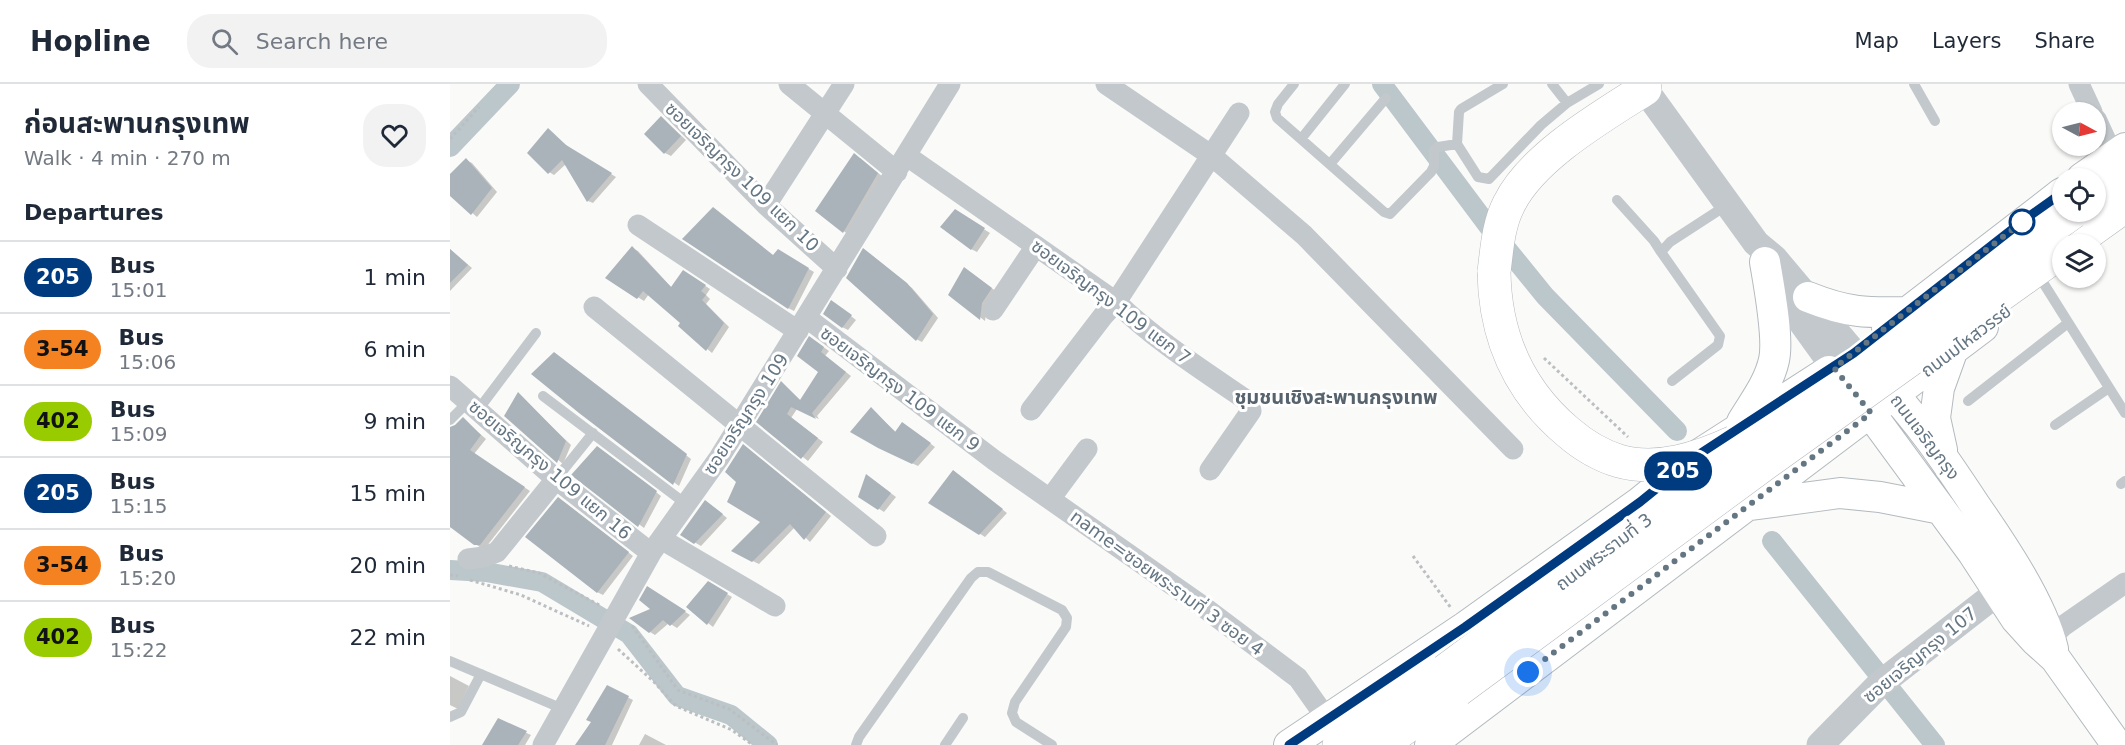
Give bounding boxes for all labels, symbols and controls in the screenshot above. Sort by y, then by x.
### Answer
search box [187,14,607,68]
text: Hopline [30,25,151,58]
icon: search [208,25,241,58]
text: Search here [256,29,388,54]
text: Map [1855,29,1899,53]
text: Layers [1932,29,2001,53]
text: Share [2034,29,2095,53]
street label: ซอยเจริญกรุง 109 แยก 10 [660,98,824,256]
north arrow [2052,102,2106,156]
map controls [2052,102,2106,288]
button: heart [363,104,426,167]
text: ก่อนสะพานกรุงเทพ [24,107,250,140]
text: Walk · 4 min · 270 m [24,146,231,170]
button: locate [2052,168,2106,222]
text: Departures [24,200,164,225]
unlabelled marker [2009,209,2035,235]
button: layers [2052,234,2106,288]
street label: ซอยเจริญกรุง 109 แยก 7 [1027,235,1195,369]
text: Bus [110,253,155,278]
text: 205 [36,265,80,289]
text: 1 min [364,265,426,290]
text: 15:01 [110,278,167,302]
street label: ถนนมไหสวรรย์ [1916,300,2015,381]
street label: ซอยเจริญกรุง 109 แยก 9 [816,322,984,456]
text: Bus [119,325,164,350]
text: 3-54 [36,337,89,361]
text: 6 min [364,337,426,362]
street label: ซอยเจริญกรุง 109 [699,349,793,479]
text: 15:06 [119,350,176,374]
district label: ชุมชนเชิงสะพานกรุงเทพ [1234,385,1438,409]
street label: ถนนเจริญกรุง [1886,390,1964,484]
street label: ซอยเจริญกรุง 109 แยก 16 [464,396,636,544]
text: Bus [110,397,155,422]
text: 402 [36,409,80,433]
text: 9 min [364,409,426,434]
text: 15:09 [110,422,167,446]
line badge: 205 [1644,452,1712,490]
text: 205 [1656,459,1700,483]
text: Bus [110,469,155,494]
text: 205 [36,481,80,505]
text: 15 min [350,481,426,506]
text: 15:15 [110,494,167,518]
street label: name=ซอยพระรามที่ 3 ซอย 4 [1067,504,1269,660]
street label: ถนนพระรามที่ 3 [1550,507,1656,595]
text: Bus [119,541,164,566]
text: 3-54 [36,553,89,577]
text: 20 min [350,553,426,578]
text: 15:20 [119,566,176,590]
street label: ซอยเจริญกรุง 107 [1859,602,1981,708]
text: Bus [110,613,155,638]
text: 402 [36,625,80,649]
text: 22 min [350,625,426,650]
text: 15:22 [110,638,167,662]
your location [1513,657,1543,687]

